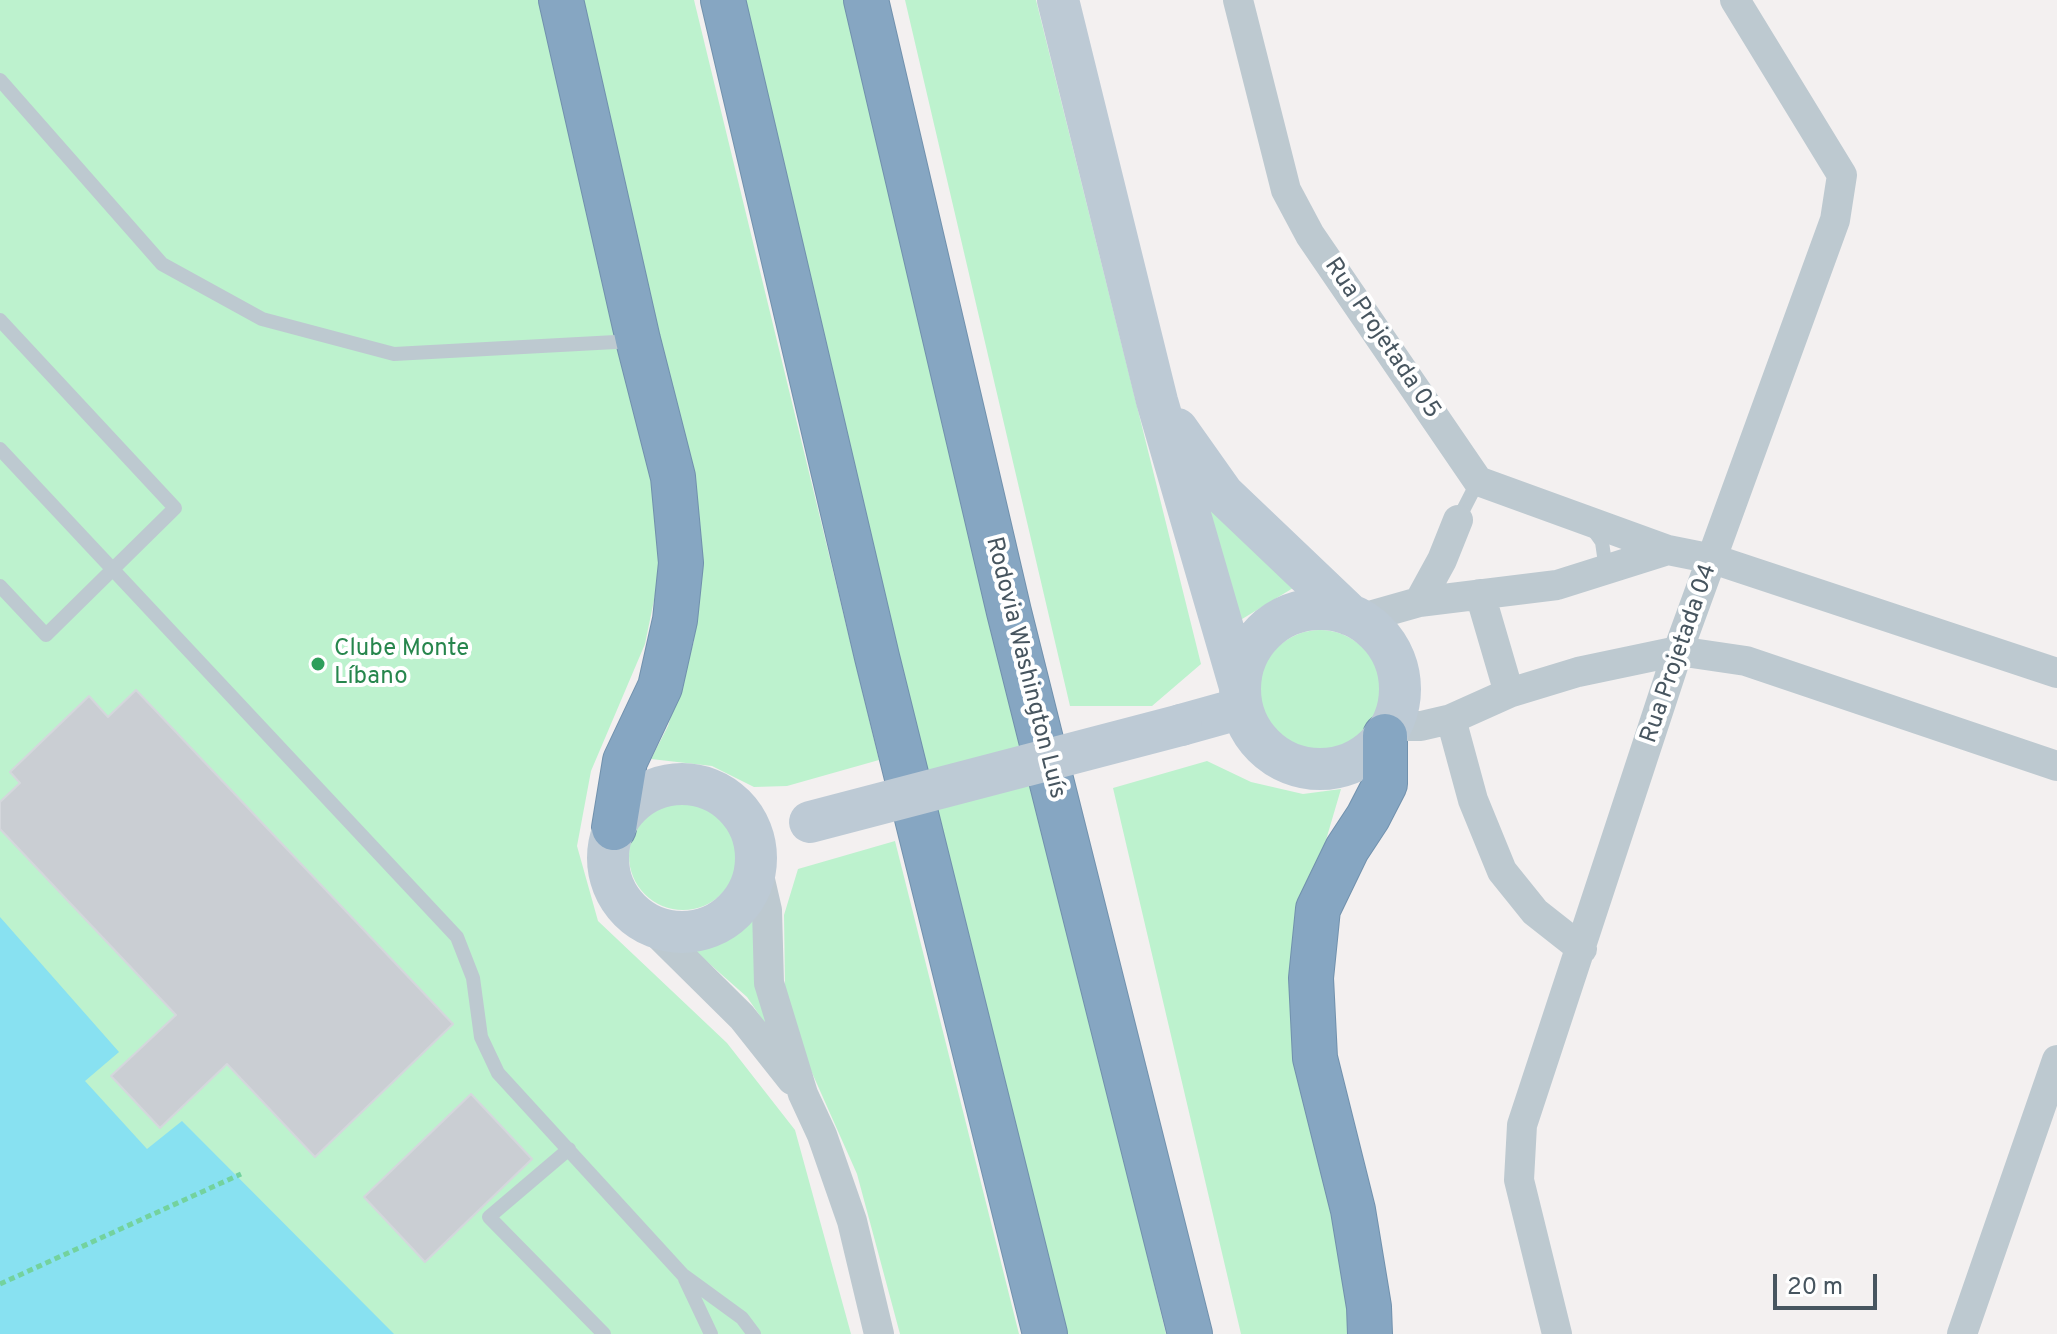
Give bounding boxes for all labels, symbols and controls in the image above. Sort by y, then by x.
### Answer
street label: Rua Projetada 05 [1317,253,1445,425]
street label: Rodovia Washington Luís [978,534,1070,802]
street label: Rua Projetada 04 [1636,561,1724,747]
place label: Clube Monte Líbano [334,636,469,692]
marker: Clube Monte Líbano [309,655,327,673]
scale bar [1777,1258,1881,1308]
text: 20 m [1787,1273,1843,1303]

